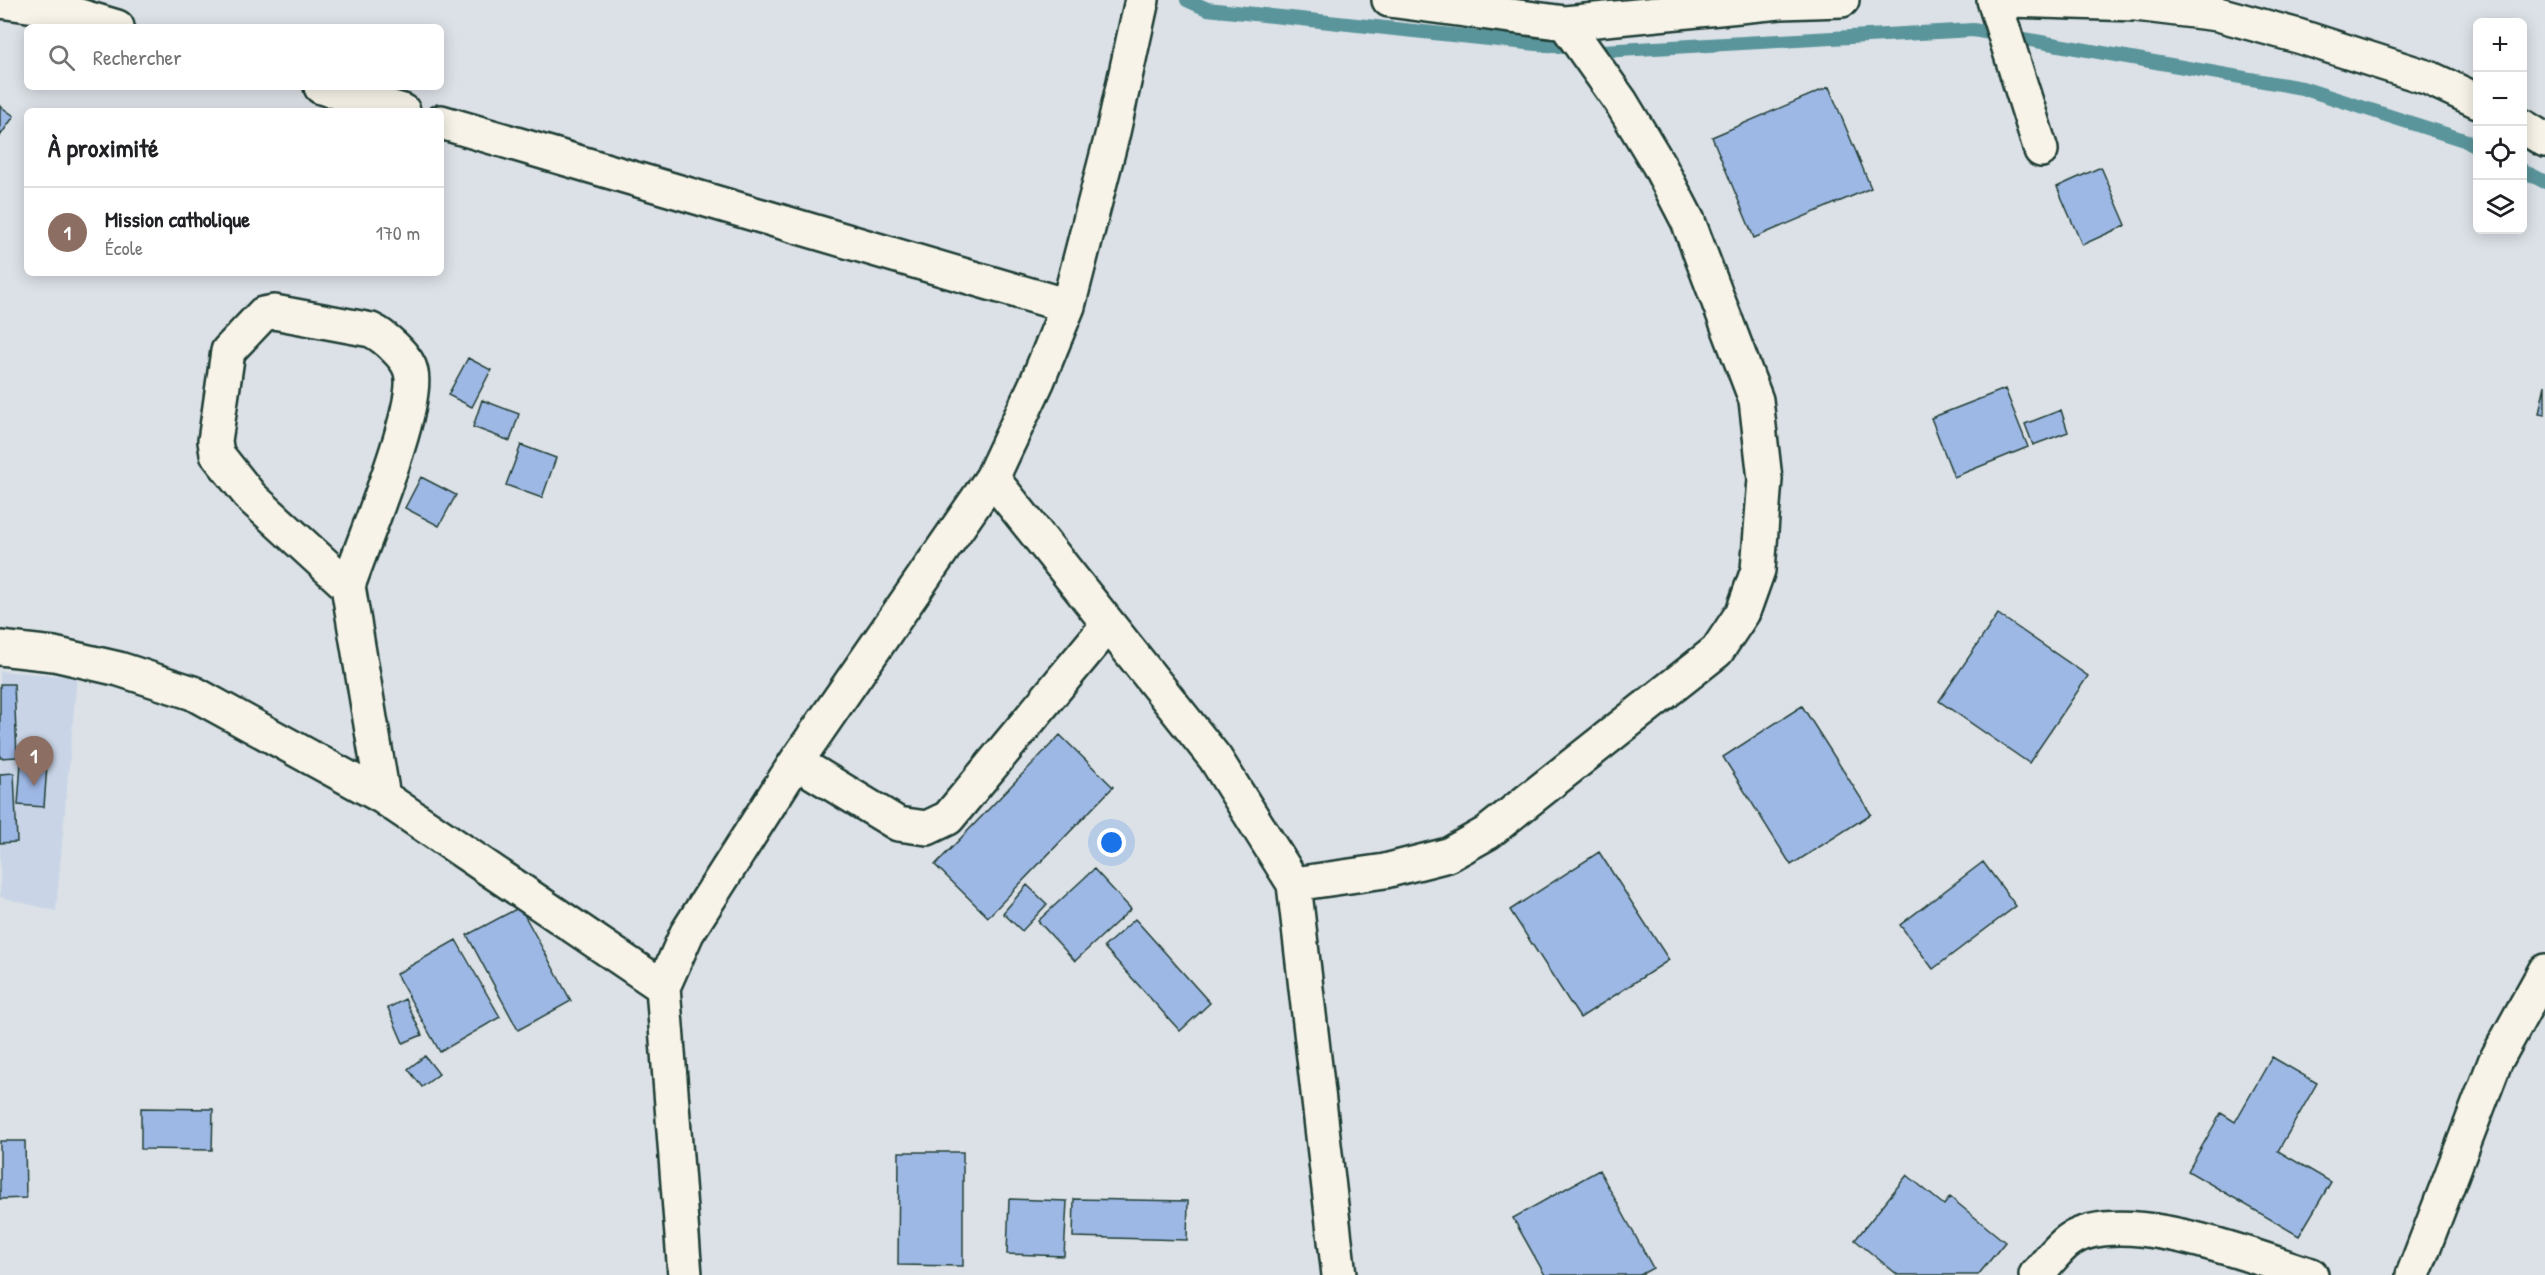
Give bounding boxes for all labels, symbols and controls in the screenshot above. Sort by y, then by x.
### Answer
map controls [2473,18,2527,234]
button: + [2473,18,2527,72]
search box [24,24,444,90]
icon: search [45,41,78,74]
text: Rechercher [93,42,182,72]
button: − [2473,72,2527,126]
button: locate [2473,126,2527,180]
text: À proximité [48,130,159,165]
button: layers [2473,180,2527,234]
text: Mission catholique [105,204,250,234]
text: 1 [64,219,71,246]
text: 170 m [376,219,420,246]
text: École [105,234,143,261]
pin: 1 [15,736,54,786]
your location [1097,828,1126,857]

